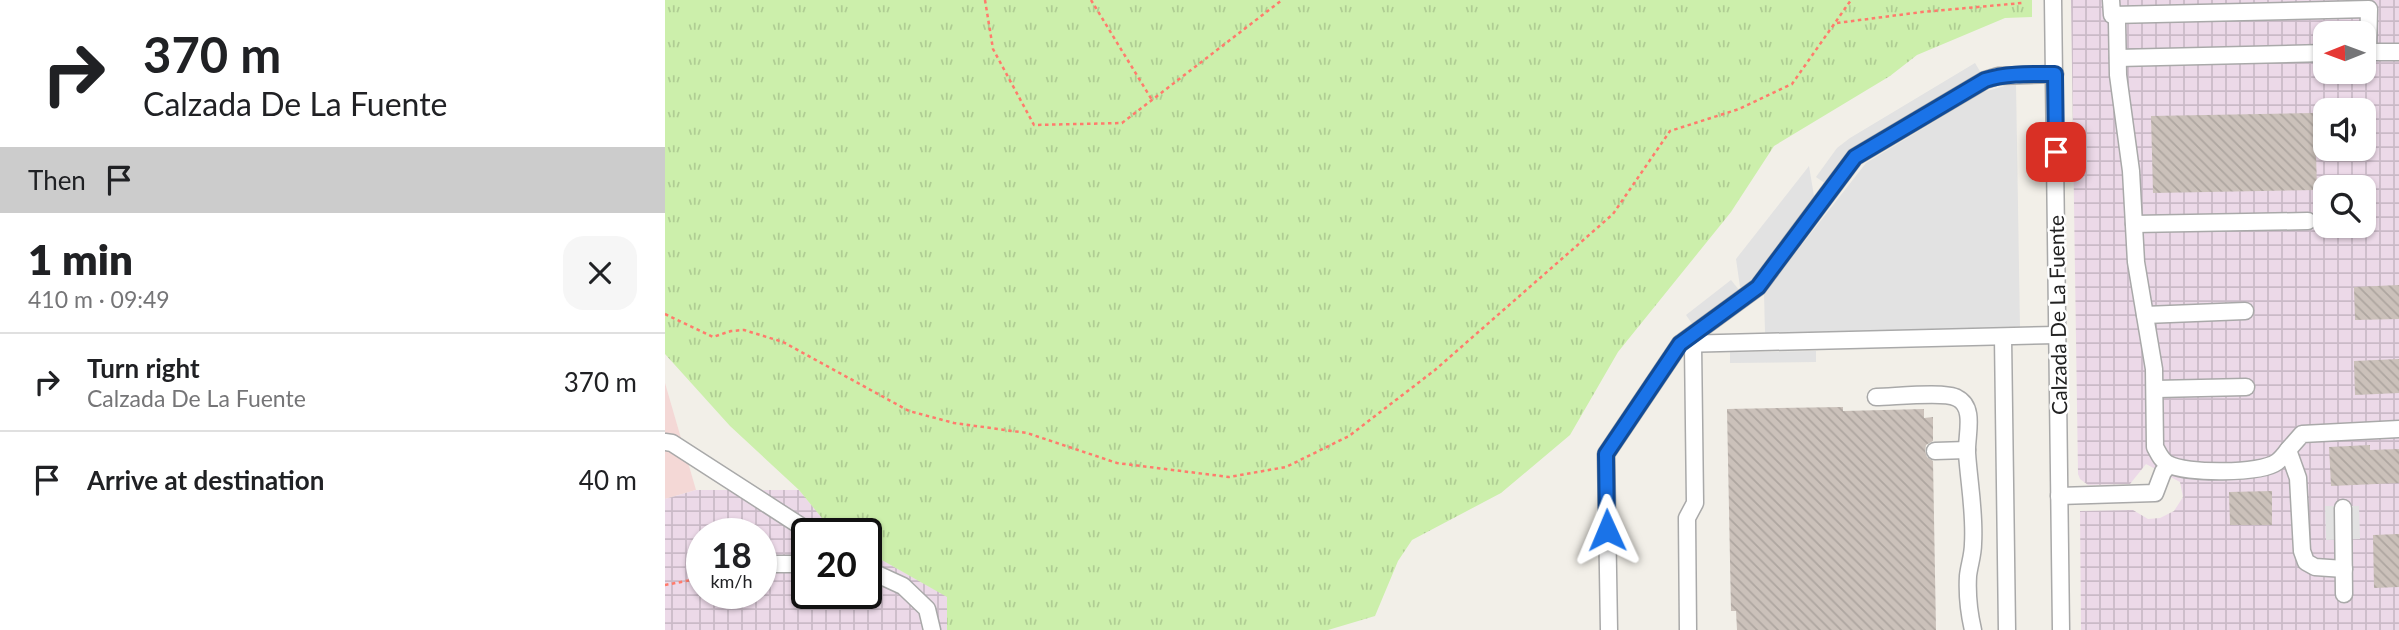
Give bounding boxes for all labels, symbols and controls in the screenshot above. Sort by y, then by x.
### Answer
north arrow [2313,21,2377,84]
map controls [2313,21,2376,238]
text: 370 m [143,25,281,83]
icon: right [28,28,119,119]
text: Calzada De La Fuente [143,84,448,123]
button: sound [2313,98,2376,161]
pin [2026,122,2086,182]
icon: arrive [2037,133,2075,171]
icon: arrive [100,161,138,199]
text: Then [28,164,86,196]
button: search [2313,175,2376,238]
street label: Calzada De La Fuente [2043,215,2071,415]
text: 1 min [28,234,133,284]
button: close [563,236,637,310]
text: 410 m · 09:49 [28,285,170,313]
text: Turn right [87,352,200,384]
icon: right [28,363,66,401]
text: 370 m [564,366,637,398]
text: Calzada De La Fuente [87,384,306,412]
icon: arrive [28,461,66,499]
text: Arrive at destination [87,464,324,496]
text: 40 m [579,464,637,496]
position arrow [1570,493,1644,567]
speed limit sign: 20 [791,518,882,609]
text: 18 [711,533,752,575]
text: km/h [710,570,753,592]

